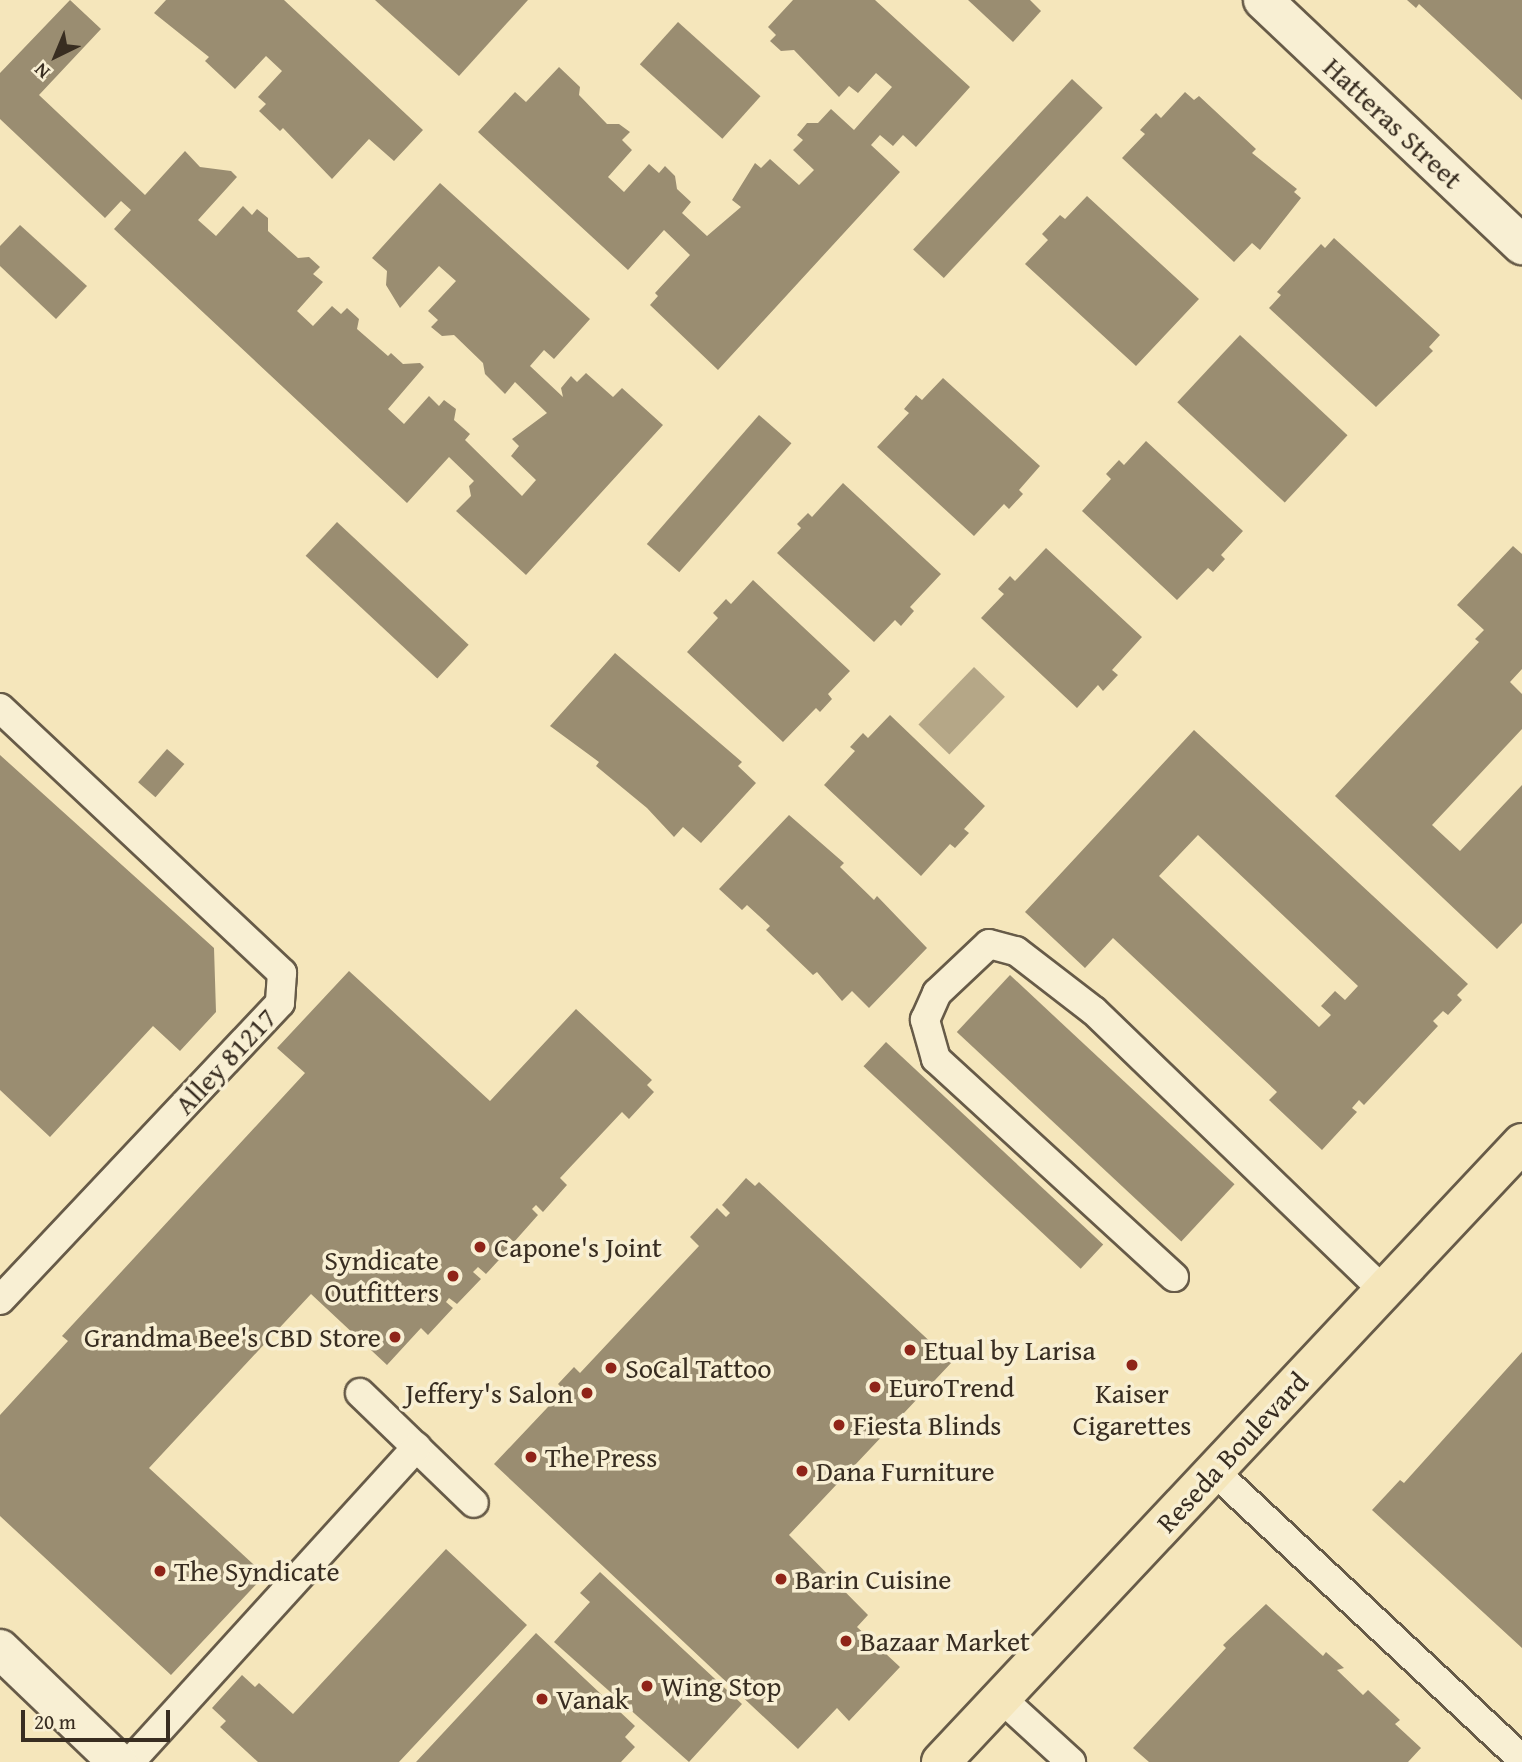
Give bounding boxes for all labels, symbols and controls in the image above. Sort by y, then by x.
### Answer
north arrow [21,21,91,91]
street label: Hatteras Street [1317,50,1469,196]
text: N [27,57,56,86]
street label: Alley 81217 [167,1001,283,1121]
place label: Capone's Joint [494,1230,662,1264]
marker: Capone's Joint [472,1239,488,1255]
place label: Syndicate Outfitters [324,1243,439,1309]
marker: Syndicate Outfitters [445,1268,461,1284]
place label: Grandma Bee's CBD Store [84,1320,381,1354]
marker: Grandma Bee's CBD Store [387,1329,403,1345]
place label: Etual by Larisa [924,1333,1096,1367]
marker: Etual by Larisa [902,1342,918,1358]
place label: SoCal Tattoo [625,1351,772,1385]
marker: Kaiser Cigarettes [1124,1357,1140,1373]
marker: SoCal Tattoo [603,1360,619,1376]
street label: Reseda Boulevard [1149,1365,1315,1539]
place label: EuroTrend [889,1370,1014,1404]
place label: Jeffery's Salon [405,1376,573,1410]
place label: Kaiser Cigarettes [1073,1376,1191,1442]
marker: EuroTrend [867,1379,883,1395]
marker: Jeffery's Salon [579,1385,595,1401]
place label: Fiesta Blinds [853,1408,1001,1442]
marker: Fiesta Blinds [831,1417,847,1433]
place label: The Press [545,1440,657,1474]
marker: The Press [523,1449,539,1465]
place label: Dana Furniture [816,1454,995,1488]
marker: Dana Furniture [794,1463,810,1479]
place label: The Syndicate [174,1554,340,1588]
place label: Barin Cuisine [795,1562,951,1596]
marker: The Syndicate [152,1563,168,1579]
marker: Barin Cuisine [773,1571,789,1587]
place label: Bazaar Market [860,1624,1030,1658]
marker: Bazaar Market [838,1633,854,1649]
place label: Wing Stop [661,1669,781,1703]
marker: Wing Stop [639,1678,655,1694]
place label: Vanak [556,1682,629,1716]
marker: Vanak [534,1691,550,1707]
scale bar [24,1696,173,1740]
text: 20 m [34,1706,76,1737]

